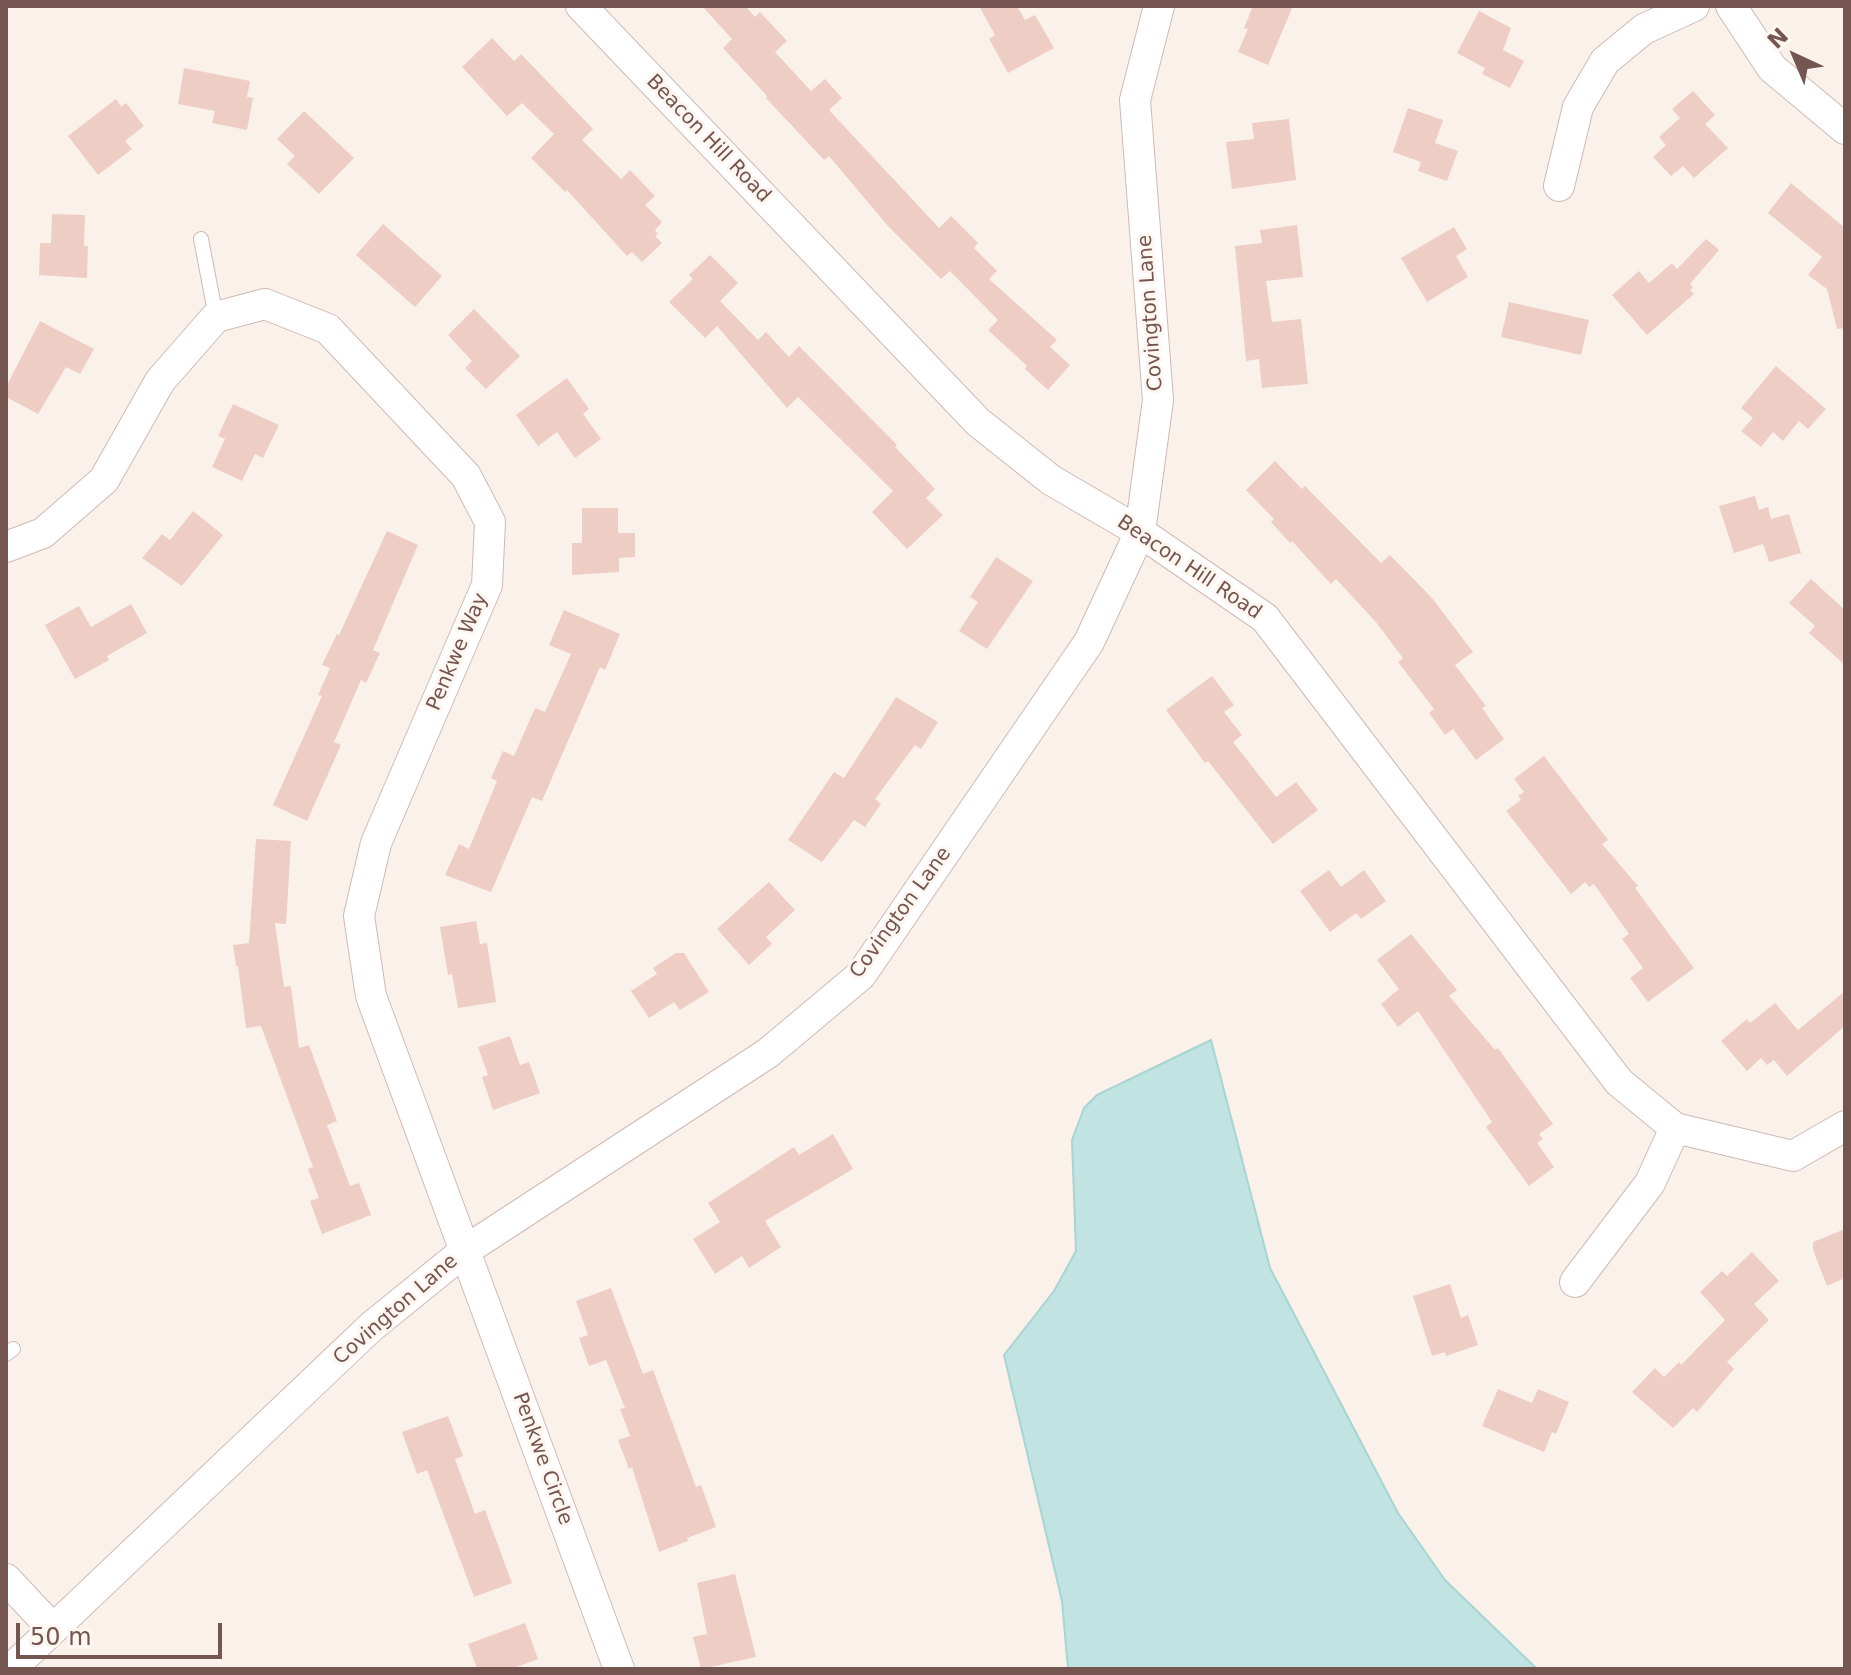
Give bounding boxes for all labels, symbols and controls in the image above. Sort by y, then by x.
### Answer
north arrow [1755,16,1835,96]
text: N [1763,23,1793,54]
street label: Beacon Hill Road [641,70,775,208]
street label: Covington Lane [1134,234,1168,392]
street label: Beacon Hill Road [1112,511,1266,625]
street label: Penkwe Way [422,590,494,714]
street label: Covington Lane [845,843,957,983]
street label: Covington Lane [329,1250,463,1370]
street label: Penkwe Circle [507,1390,577,1528]
scale bar [20,1607,226,1657]
text: 50 m [30,1623,92,1651]

